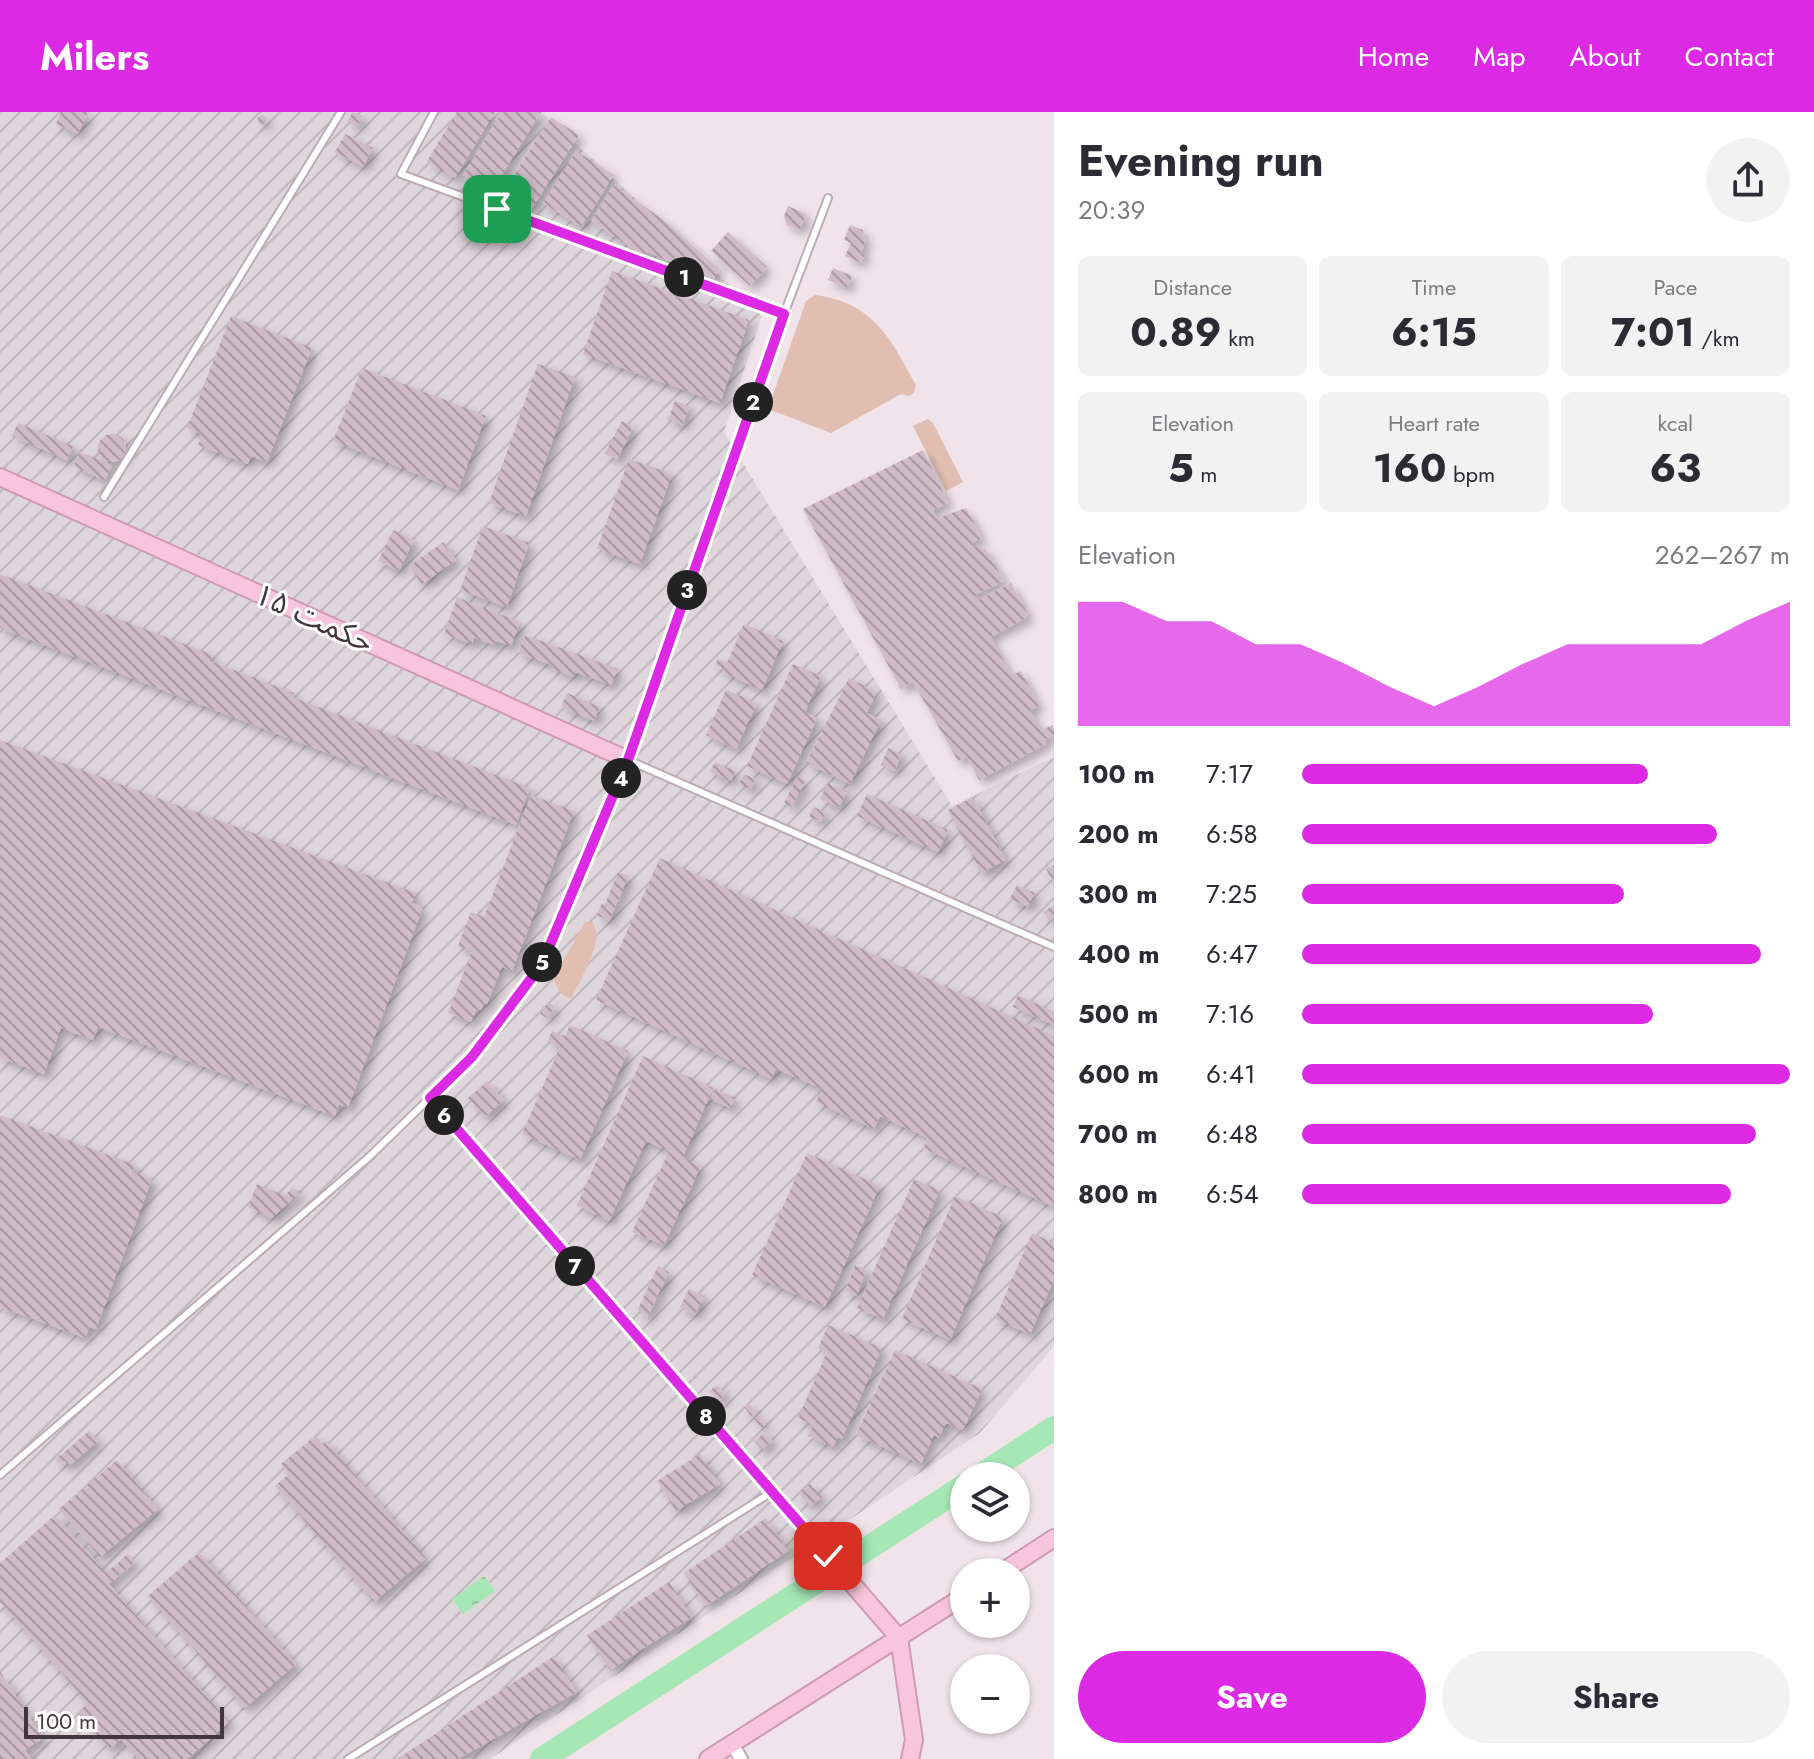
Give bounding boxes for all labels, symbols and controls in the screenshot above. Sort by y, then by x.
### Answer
text: Milers [40,29,149,84]
text: Home [1358,36,1429,77]
text: Map [1473,36,1525,77]
text: About [1569,36,1641,77]
text: Contact [1685,36,1774,77]
text: Evening run [1078,129,1324,193]
button: share [1706,138,1790,222]
pin [463,175,531,243]
icon: arrive [475,187,519,231]
text: 20:39 [1078,191,1145,229]
pin: 1 [664,257,704,297]
text: 1 [678,261,690,293]
text: Distance [1153,271,1232,303]
text: Time [1412,271,1456,303]
text: Pace [1653,271,1697,303]
text: 0.89 [1130,303,1222,361]
text: 6:15 [1391,303,1477,361]
text: 7:01 [1611,303,1695,361]
text: km [1222,322,1255,354]
text: /km [1695,322,1740,354]
pin: 2 [733,382,773,422]
text: 2 [746,386,760,418]
text: Elevation [1151,407,1234,439]
text: Heart rate [1388,407,1480,439]
text: kcal [1658,407,1693,439]
text: 5 [1168,439,1194,497]
text: 160 [1373,439,1446,497]
text: 63 [1650,439,1701,497]
text: m [1194,458,1217,490]
text: bpm [1446,458,1495,490]
text: Elevation [1078,536,1176,574]
text: 262–267 m [1655,536,1790,574]
pin: 3 [667,570,707,610]
street label: حکمت ۱۵ [248,572,381,663]
text: 3 [680,574,694,606]
text: 100 m [1078,755,1155,793]
text: 7:17 [1206,755,1253,793]
pin: 4 [601,758,641,798]
text: 4 [613,762,629,794]
text: 200 m [1078,815,1159,853]
text: 6:58 [1206,815,1258,853]
text: 300 m [1078,875,1158,913]
text: 7:25 [1206,875,1257,913]
text: 400 m [1078,935,1160,973]
text: 6:47 [1206,935,1258,973]
pin: 5 [522,942,562,982]
text: 5 [535,946,549,978]
text: 500 m [1078,995,1158,1033]
text: 7:16 [1206,995,1254,1033]
text: 600 m [1078,1055,1159,1093]
text: 6:41 [1206,1055,1256,1093]
pin: 6 [424,1095,464,1135]
text: 6 [437,1099,451,1131]
text: 700 m [1078,1115,1157,1153]
text: 6:48 [1206,1115,1258,1153]
text: 800 m [1078,1175,1158,1213]
text: 6:54 [1206,1175,1259,1213]
pin: 7 [555,1246,595,1286]
text: 7 [568,1250,582,1282]
pin: 8 [686,1396,726,1436]
text: 8 [699,1400,713,1432]
map controls [950,1462,1030,1734]
button: layers [950,1462,1030,1542]
pin [794,1522,862,1590]
icon: check [806,1534,850,1578]
button: + [950,1558,1030,1638]
button: Save [1078,1651,1426,1743]
button: Share [1442,1651,1790,1743]
button: − [950,1654,1030,1734]
scale bar [24,1703,224,1739]
text: 100 m [36,1705,96,1737]

